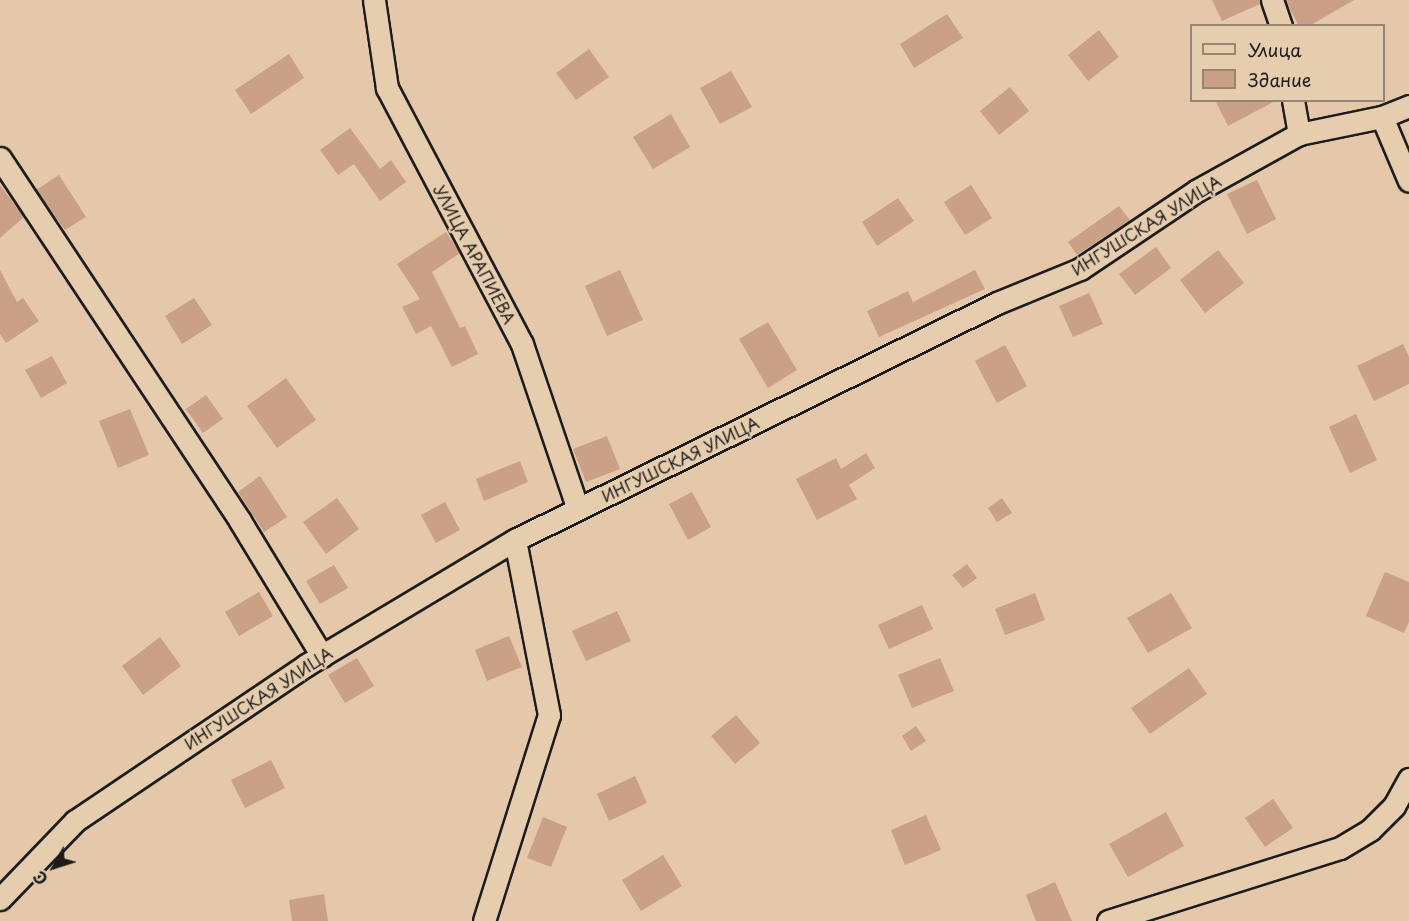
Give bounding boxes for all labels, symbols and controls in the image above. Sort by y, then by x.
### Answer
legend [1190,24,1385,102]
text: Улица [1248,36,1302,63]
text: Здание [1248,66,1311,93]
street label: ИНГУШСКАЯ УЛИЦА [1068,171,1224,279]
street label: УЛИЦА АРАПИЕВА [430,181,520,327]
street label: ИНГУШСКАЯ УЛИЦА [598,413,762,505]
street label: ИНГУШСКАЯ УЛИЦА [180,643,336,753]
north arrow [24,837,84,897]
text: С [27,866,53,891]

